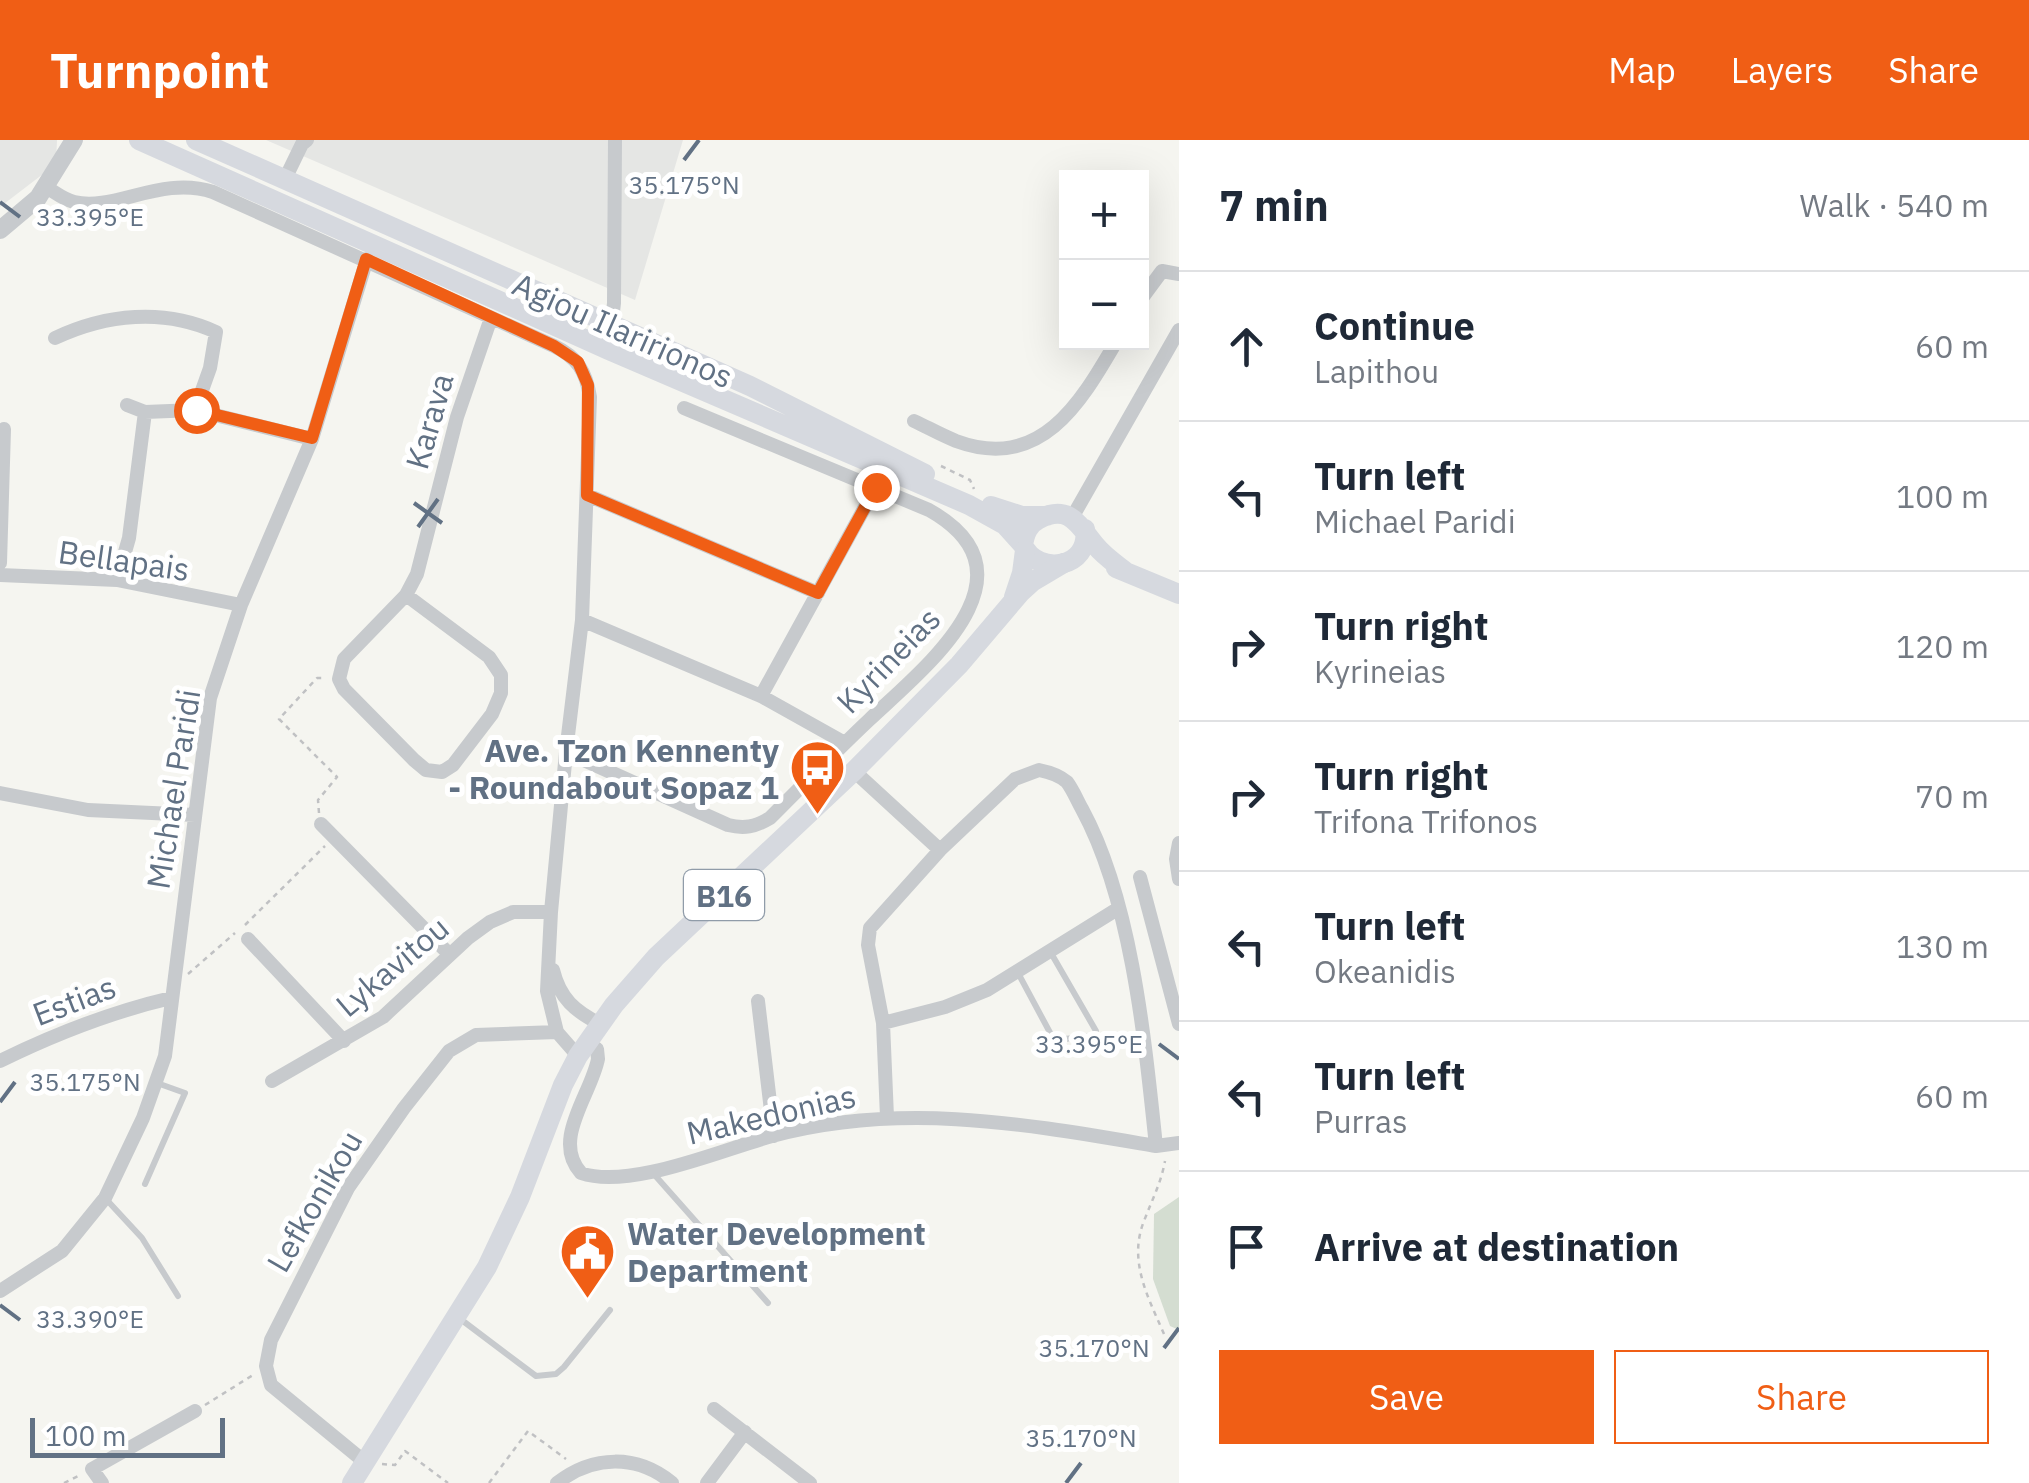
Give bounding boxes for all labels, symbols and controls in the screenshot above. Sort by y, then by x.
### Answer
text: Turnpoint [50,39,269,101]
text: Map [1608,47,1676,93]
text: Layers [1731,47,1833,93]
text: Share [1888,47,1979,93]
text: 35.175°N [628,168,740,201]
map controls [1059,170,1149,350]
button: + [1059,170,1149,260]
text: 7 min [1219,178,1329,233]
text: Walk · 540 m [1800,184,1989,226]
text: 33.395°E [36,200,144,233]
button: − [1059,260,1149,350]
street label: Agiou Ilaririonos [506,263,740,397]
text: Continue [1314,301,1475,350]
icon: ahead [1219,319,1274,374]
text: 60 m [1915,325,1989,367]
text: Lapithou [1314,350,1439,392]
street label: Karava [395,368,463,474]
route start [174,388,220,434]
text: Turn left [1314,451,1465,500]
route end [854,465,900,511]
icon: left [1219,469,1274,524]
text: 100 m [1896,475,1989,517]
text: Michael Paridi [1314,500,1516,542]
street label: Bellapais [56,530,192,590]
street label: Kyrineias [827,598,949,722]
text: Turn right [1314,601,1489,650]
icon: right [1219,619,1274,674]
text: 120 m [1896,625,1989,667]
text: Kyrineias [1314,650,1446,692]
street label: Michael Paridi [136,686,210,892]
place label: Ave. Tzon Kennenty - Roundabout Sopaz 1 [448,729,779,808]
bus stop icon: Ave. Tzon Kennenty - Roundabout Sopaz 1 [788,738,848,817]
text: Turn right [1314,751,1489,800]
icon: right [1219,769,1274,824]
text: 70 m [1915,775,1989,817]
text: Trifona Trifonos [1314,800,1538,842]
road number: B16 [684,870,764,920]
text: Turn left [1314,901,1465,950]
street label: Lykavitou [327,906,457,1026]
icon: left [1219,919,1274,974]
text: 130 m [1896,925,1989,967]
text: Okeanidis [1314,950,1456,992]
street label: Estias [26,965,122,1035]
text: 33.395°E [1035,1027,1143,1060]
text: Turn left [1314,1051,1465,1100]
text: 35.175°N [29,1065,141,1098]
icon: left [1219,1069,1274,1124]
street label: Makedonias [682,1074,860,1154]
text: 60 m [1915,1075,1989,1117]
text: Purras [1314,1100,1408,1142]
street label: Lefkonikou [257,1123,371,1279]
place label: Water Development Department [627,1212,926,1291]
icon: arrive [1219,1219,1274,1274]
public building icon: Water Development Department [558,1221,618,1300]
text: Arrive at destination [1314,1222,1679,1271]
text: 33.390°E [36,1302,144,1335]
text: 35.170°N [1038,1331,1150,1364]
button: Save [1219,1350,1594,1444]
button: Share [1614,1350,1989,1444]
scale bar [30,1413,225,1458]
text: 100 m [45,1417,126,1454]
text: 35.170°N [1025,1421,1137,1454]

